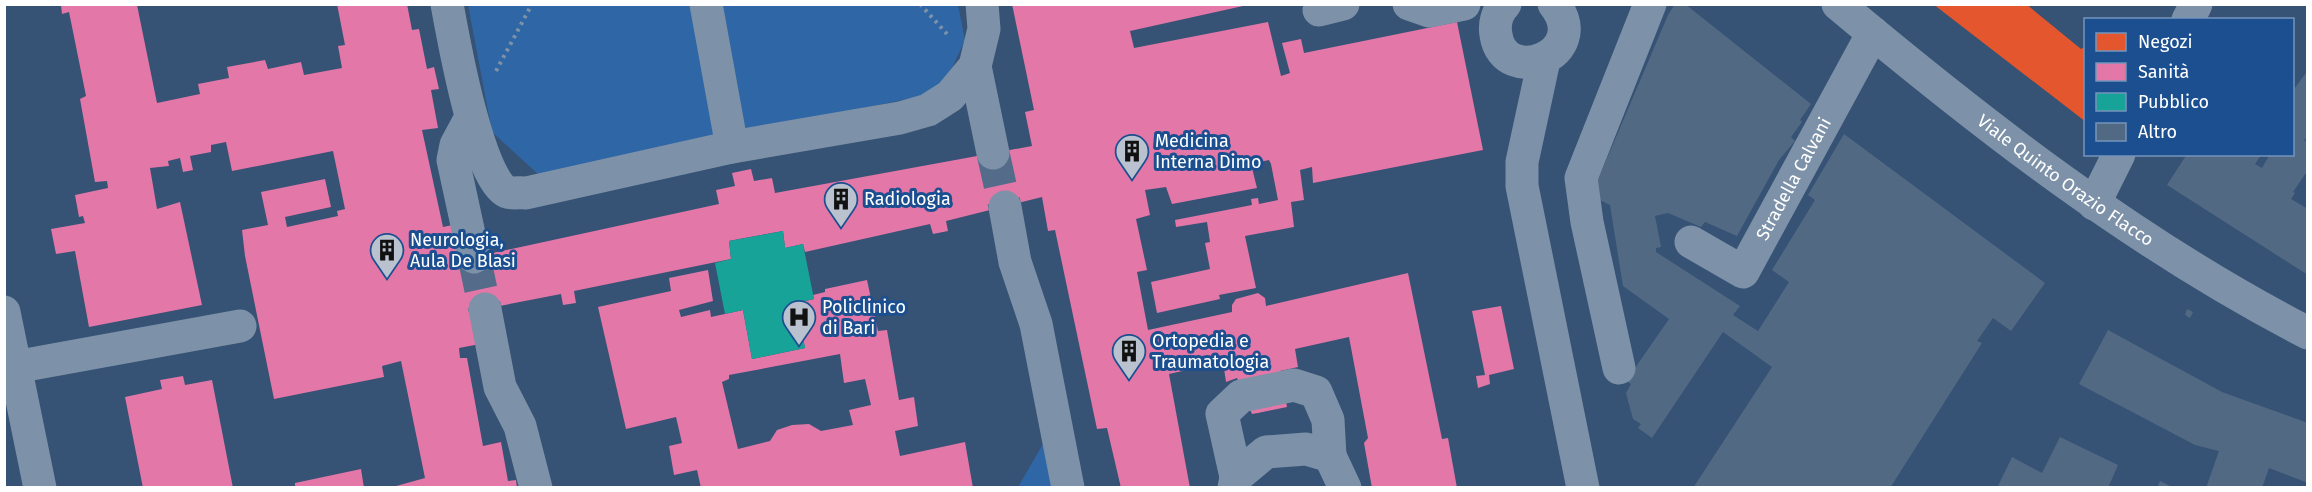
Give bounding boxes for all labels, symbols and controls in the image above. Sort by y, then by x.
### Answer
legend [2084,18,2294,156]
text: Negozi [2138,31,2193,53]
text: Sanità [2138,61,2189,83]
text: Pubblico [2138,91,2209,113]
street label: Viale Quinto Orazio Flacco [1973,110,2158,251]
street label: Stradella Calvani [1751,114,1836,244]
text: Altro [2138,121,2177,143]
place label: Medicina Interna Dimo [1155,130,1262,173]
building icon: Medicina Interna Dimo [1114,133,1150,180]
building icon: Radiologia [823,181,859,228]
place label: Radiologia [864,188,951,210]
place label: Neurologia, Aula De Blasi [410,229,516,272]
building icon: Neurologia, Aula De Blasi [369,232,405,279]
place label: Policlinico di Bari [822,296,906,339]
hospital icon: Policlinico di Bari [781,299,817,346]
place label: Ortopedia e Traumatologia [1152,330,1269,373]
building icon: Ortopedia e Traumatologia [1111,333,1147,380]

